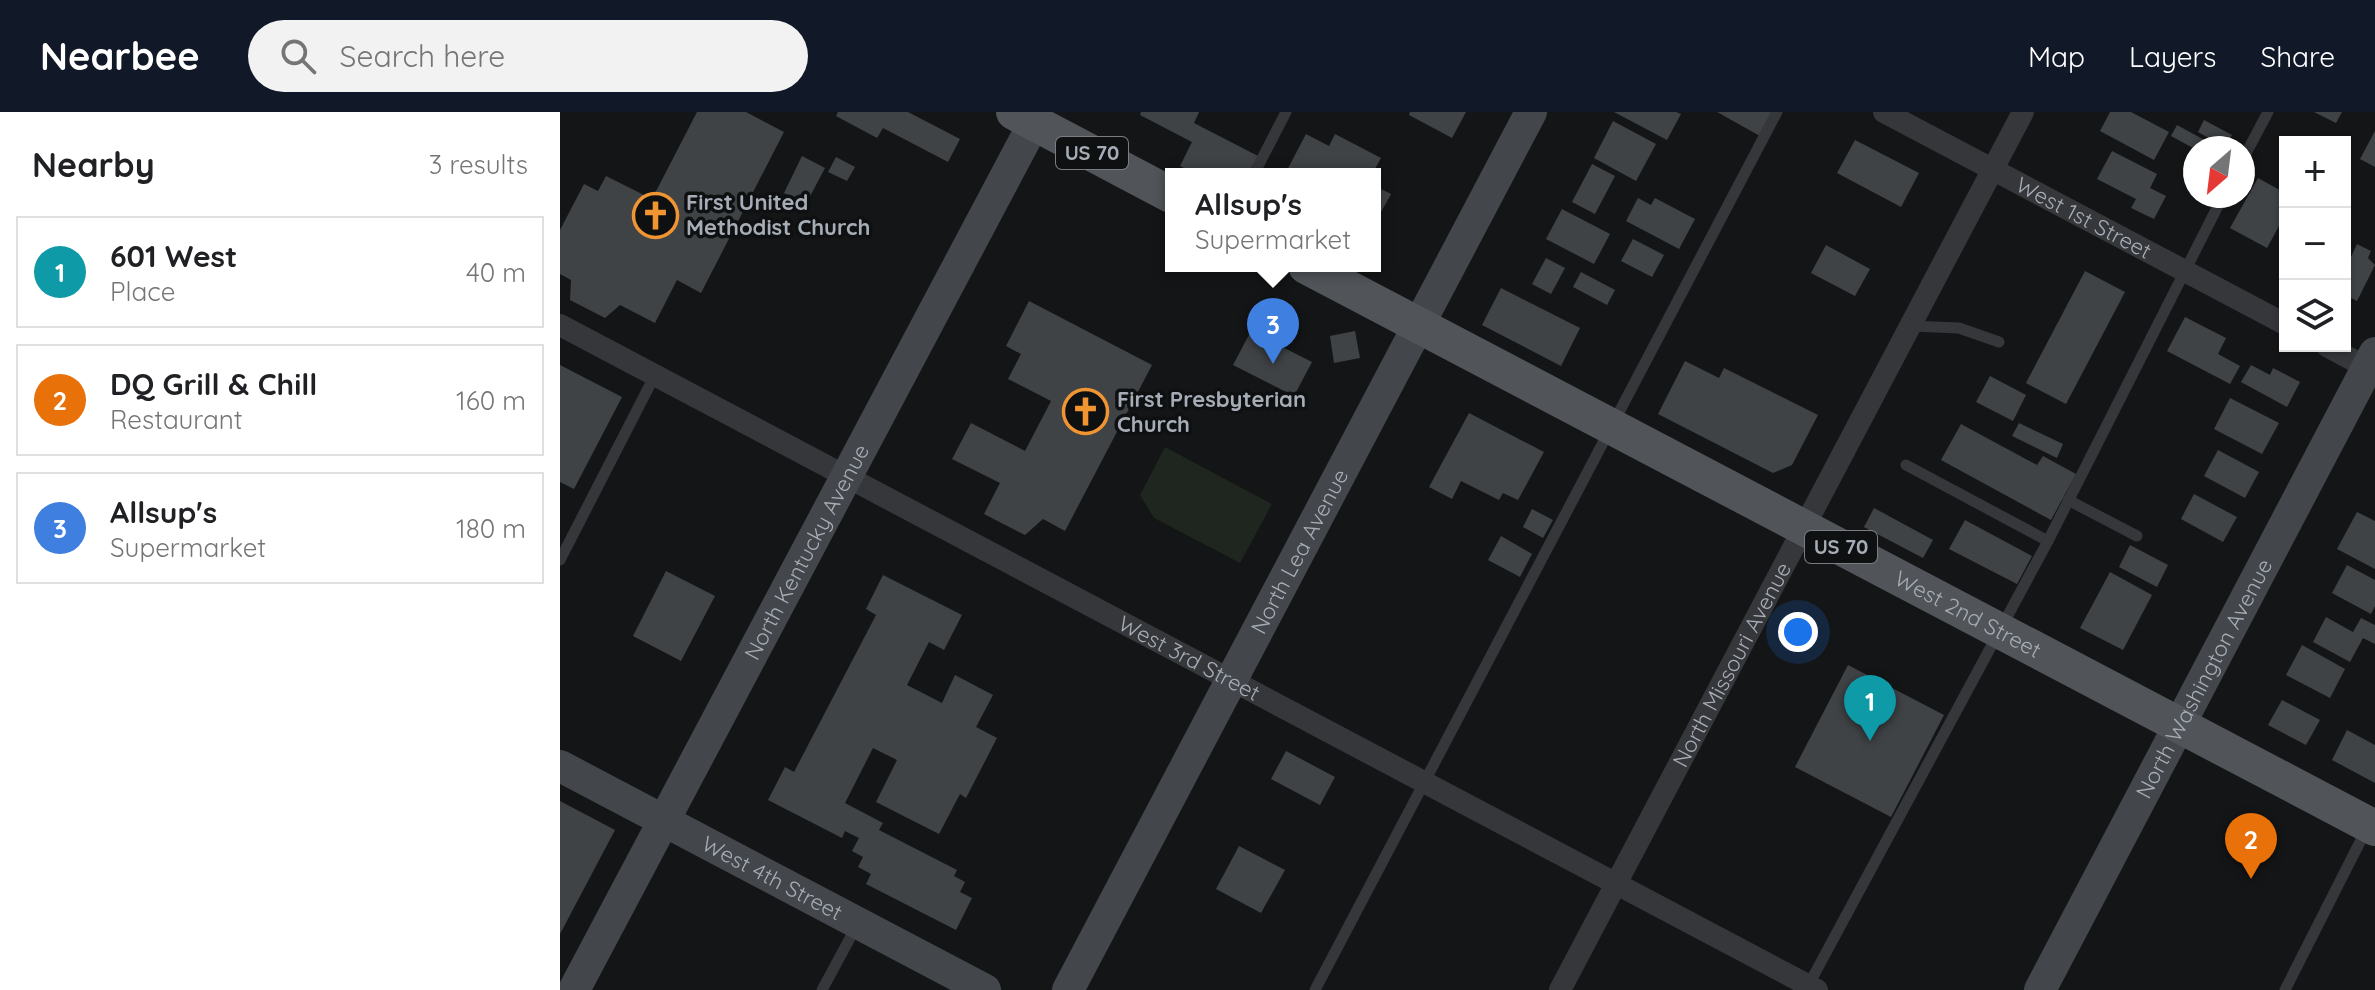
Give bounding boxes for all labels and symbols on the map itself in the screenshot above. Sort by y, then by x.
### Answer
north arrow [2183,136,2255,208]
road number: US 70 [1056,137,1128,169]
street label: West 1st Street [2011,170,2156,265]
place label: First United Methodist Church [686,188,870,241]
church icon: First United Methodist Church [631,191,679,239]
pin: 3 [1247,298,1299,364]
place label: First Presbyterian Church [1117,385,1306,438]
church icon: First Presbyterian Church [1062,388,1110,436]
street label: North Kentucky Avenue [738,439,875,665]
street label: North Lea Avenue [1244,464,1354,639]
road number: US 70 [1805,531,1877,563]
street label: North Washington Avenue [2129,554,2278,803]
street label: North Missouri Avenue [1666,557,1797,772]
street label: West 2nd Street [1890,564,2046,664]
street label: West 3rd Street [1114,609,1265,707]
your location [1778,612,1818,652]
pin: 1 [1844,675,1896,741]
pin: 2 [2225,813,2277,879]
street label: West 4th Street [697,829,847,926]

